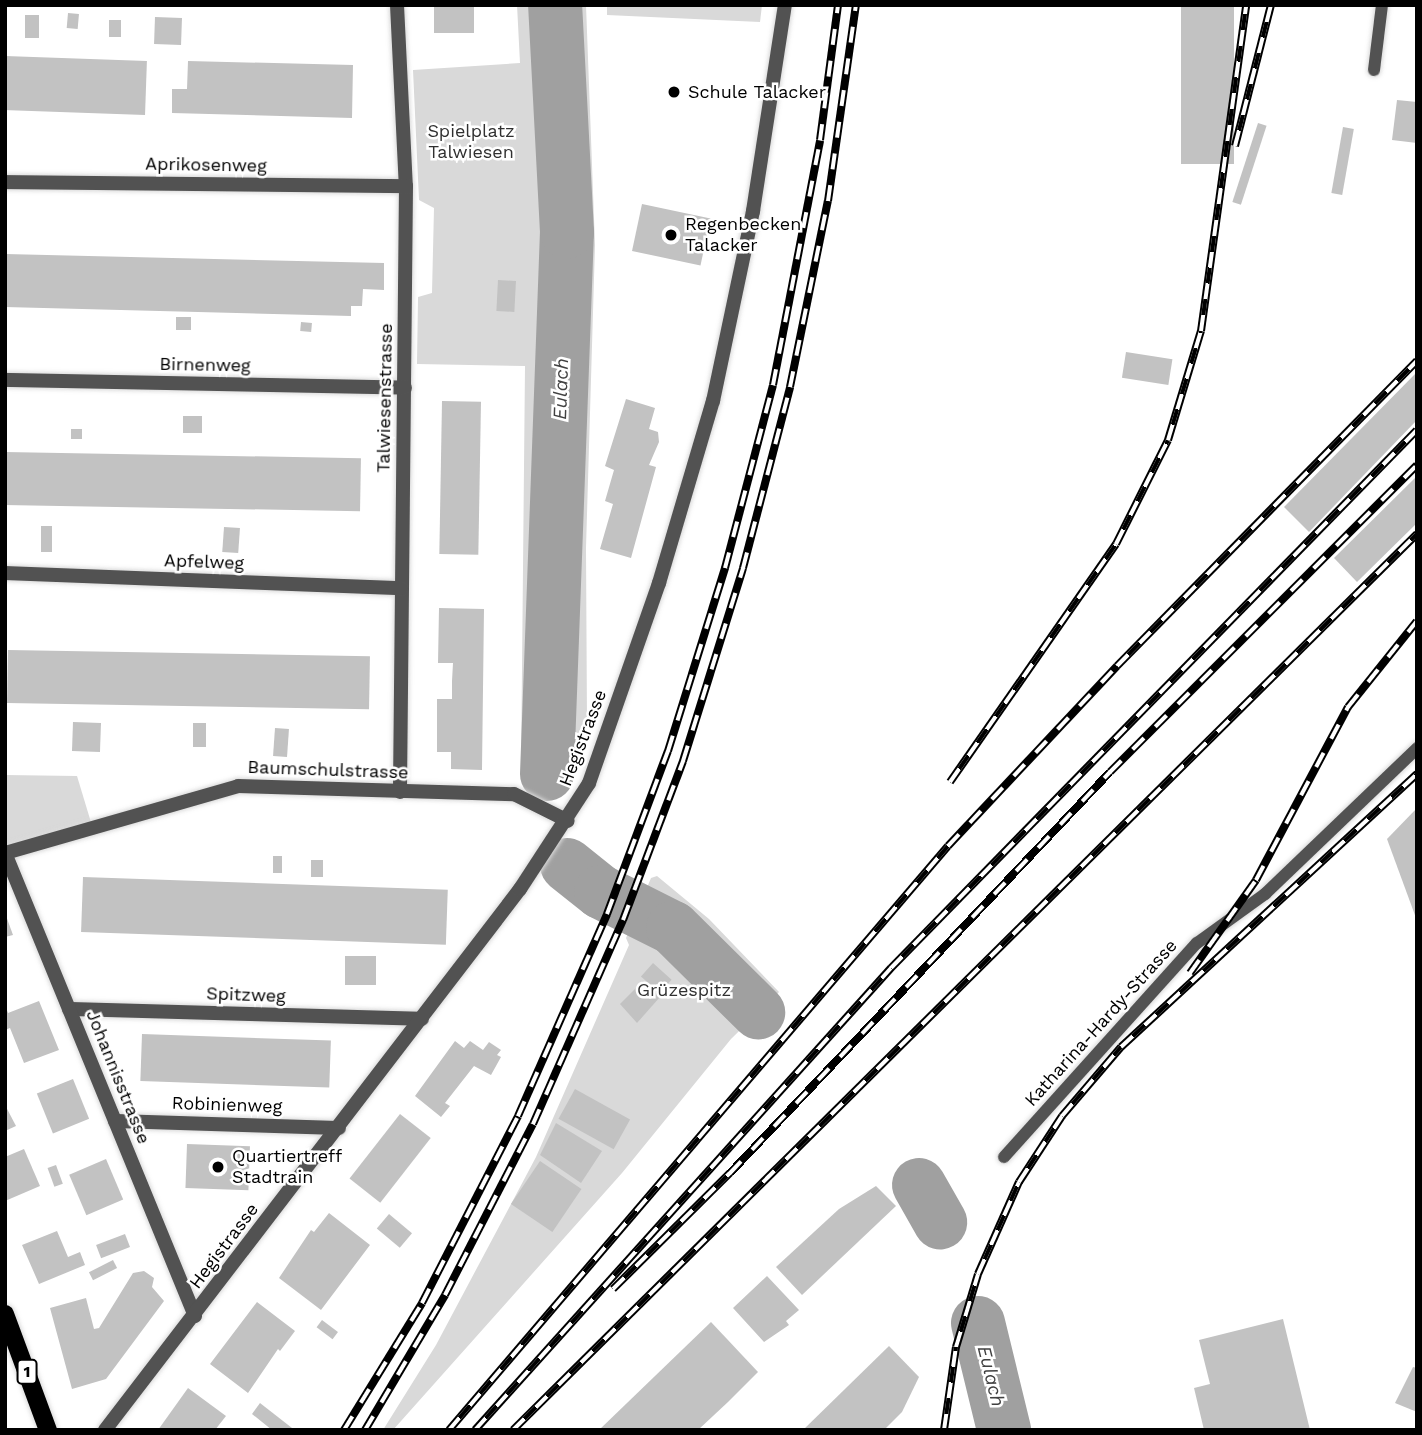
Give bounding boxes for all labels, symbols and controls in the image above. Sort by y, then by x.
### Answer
place label: Schule Talacker [688,81,827,103]
marker: Schule Talacker [666,84,682,100]
park label: Spielplatz Talwiesen [427,121,515,164]
street label: Aprikosenweg [145,153,267,177]
place label: Regenbecken Talacker [685,214,801,256]
marker: Regenbecken Talacker [663,227,679,243]
street label: Talwiesenstrasse [373,323,397,473]
street label: Birnenweg [159,353,251,377]
water label: Eulach [549,358,573,420]
street label: Apfelweg [164,550,244,574]
street label: Hegistrasse [555,687,611,789]
street label: Baumschulstrasse [247,756,409,784]
street label: Katharina-Hardy-Strasse [1020,935,1182,1111]
park label: Grüzespitz [637,979,731,1001]
street label: Spitzweg [206,983,286,1007]
street label: Johannisstrasse [81,1007,155,1147]
street label: Robinienweg [171,1092,283,1118]
place label: Quartiertreff Stadtrain [232,1146,342,1188]
marker: Quartiertreff Stadtrain [210,1159,226,1175]
street label: Hegistrasse [185,1199,263,1293]
water label: Eulach [972,1343,1010,1409]
road number: 1 [16,1360,38,1384]

